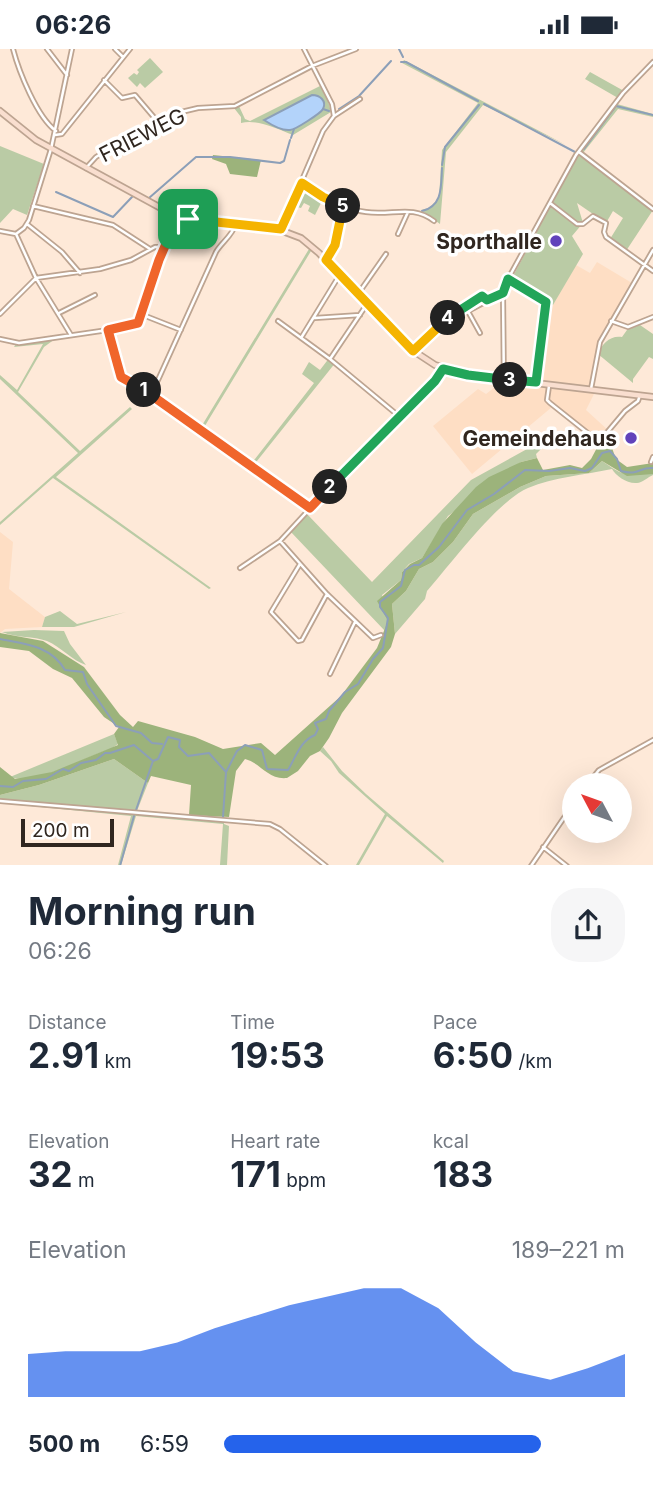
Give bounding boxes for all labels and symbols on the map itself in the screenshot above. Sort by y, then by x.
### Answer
street label: FRIEWEG [95,103,189,167]
pin [158,189,218,249]
pin: 5 [326,189,360,223]
place label: Sporthalle [436,229,542,254]
marker: Sporthalle [548,233,564,249]
pin: 4 [430,301,466,335]
pin: 3 [492,363,528,397]
pin: 1 [127,373,162,407]
place label: Gemeindehaus [462,426,617,451]
marker: Gemeindehaus [623,430,639,446]
pin: 2 [312,469,348,505]
north arrow [562,773,632,843]
scale bar [21,817,114,848]

